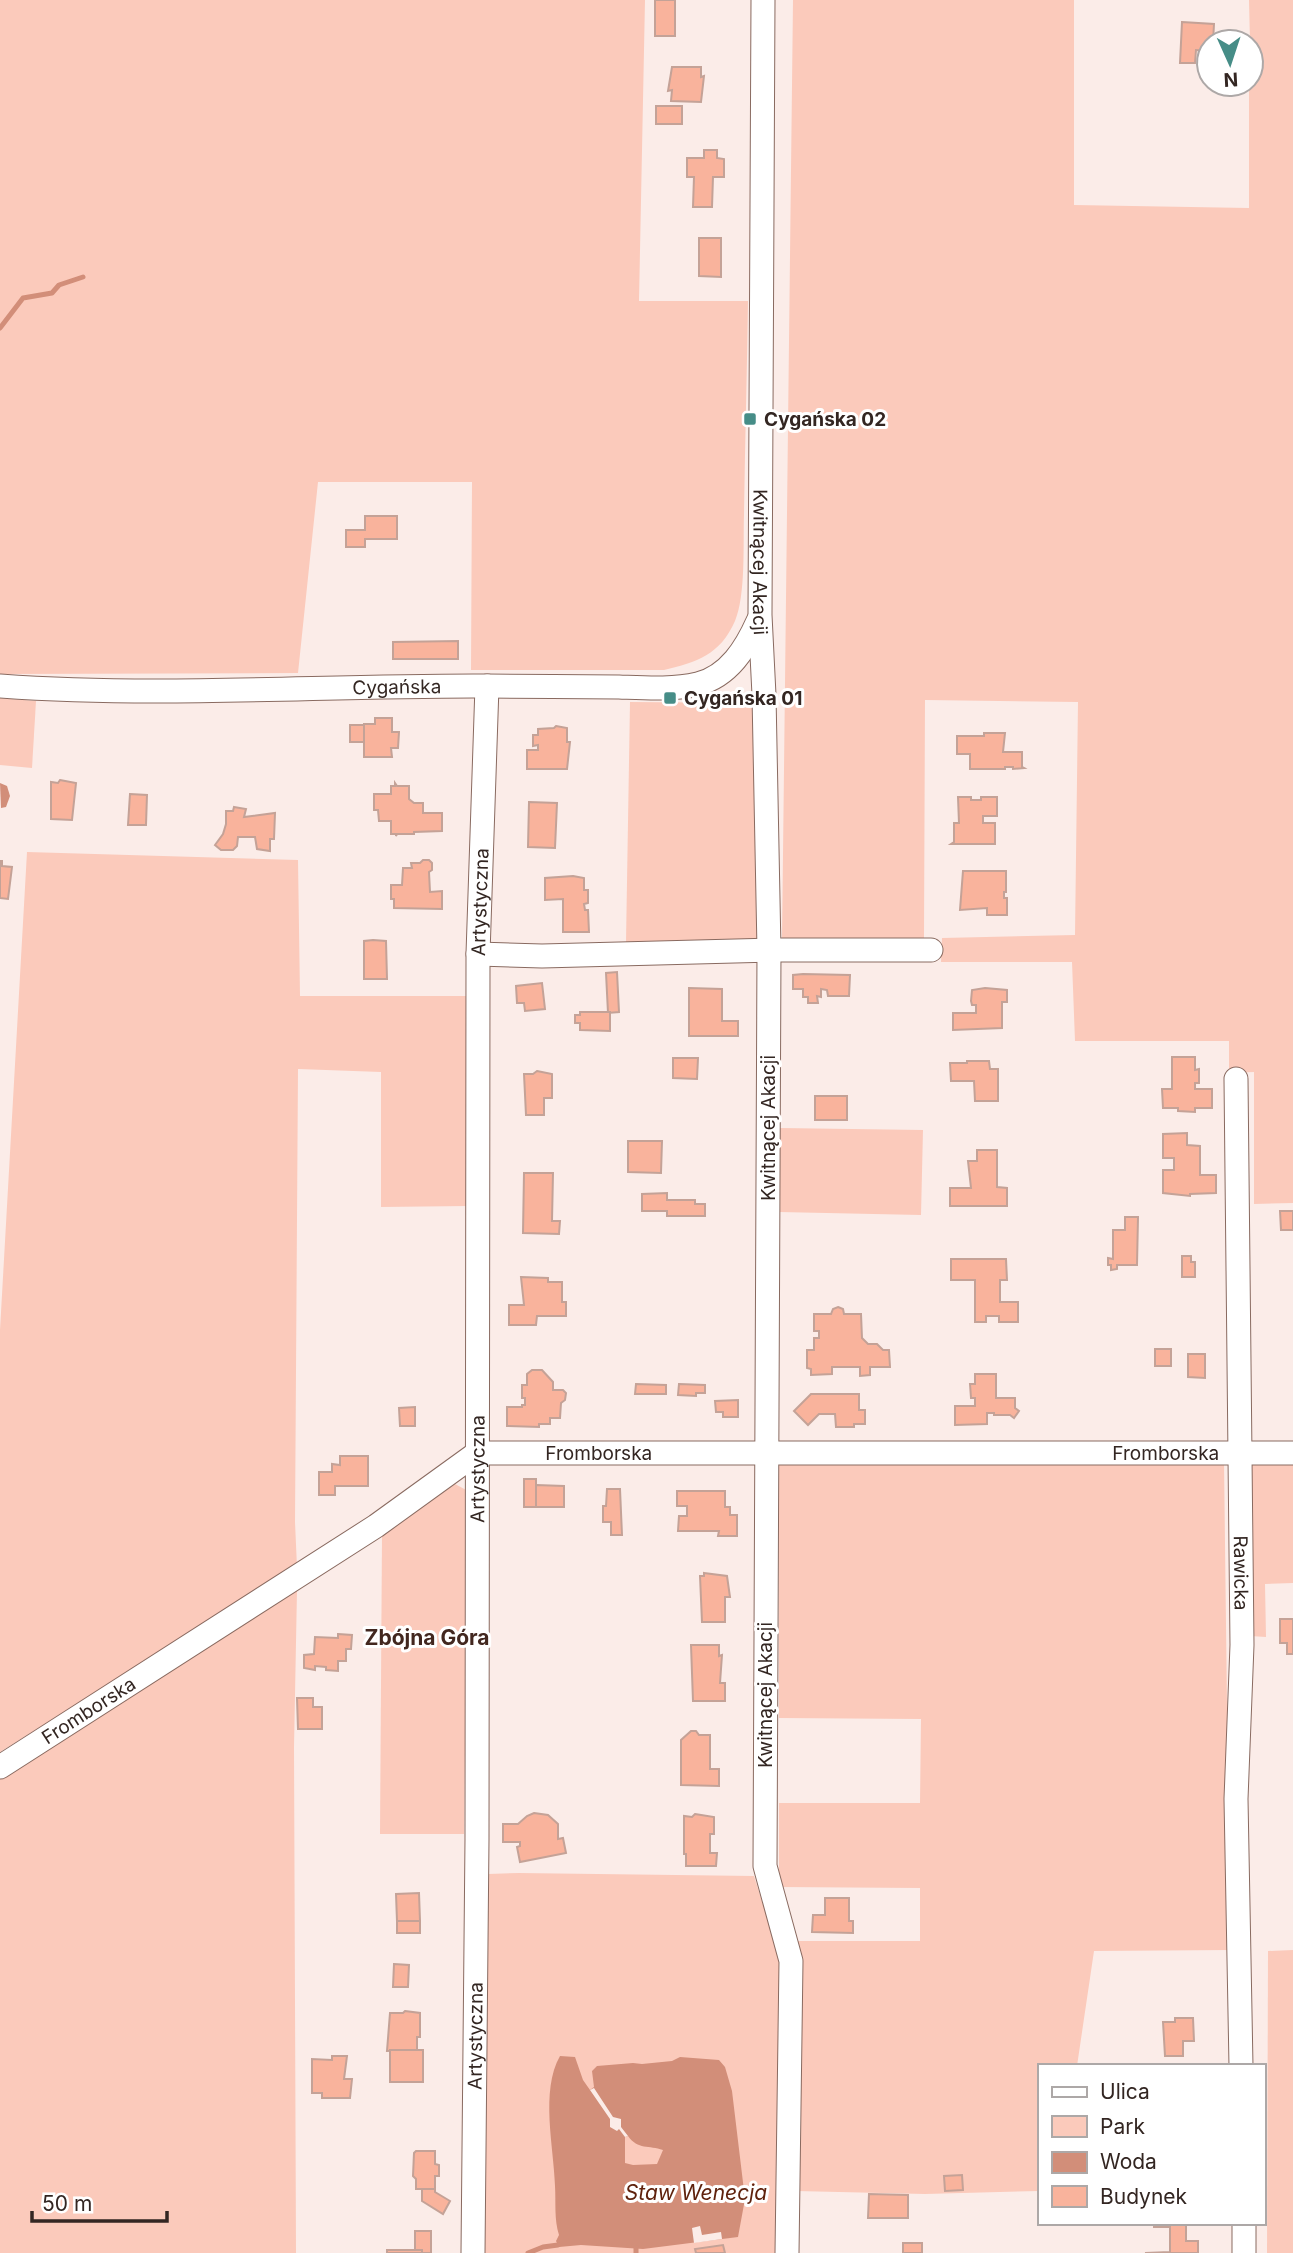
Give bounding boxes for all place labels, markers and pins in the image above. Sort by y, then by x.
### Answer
place label: Cygańska 02 [764,408,886,431]
marker: Cygańska 02 [742,411,758,427]
place label: Cygańska 01 [684,687,802,710]
marker: Cygańska 01 [662,690,678,706]

